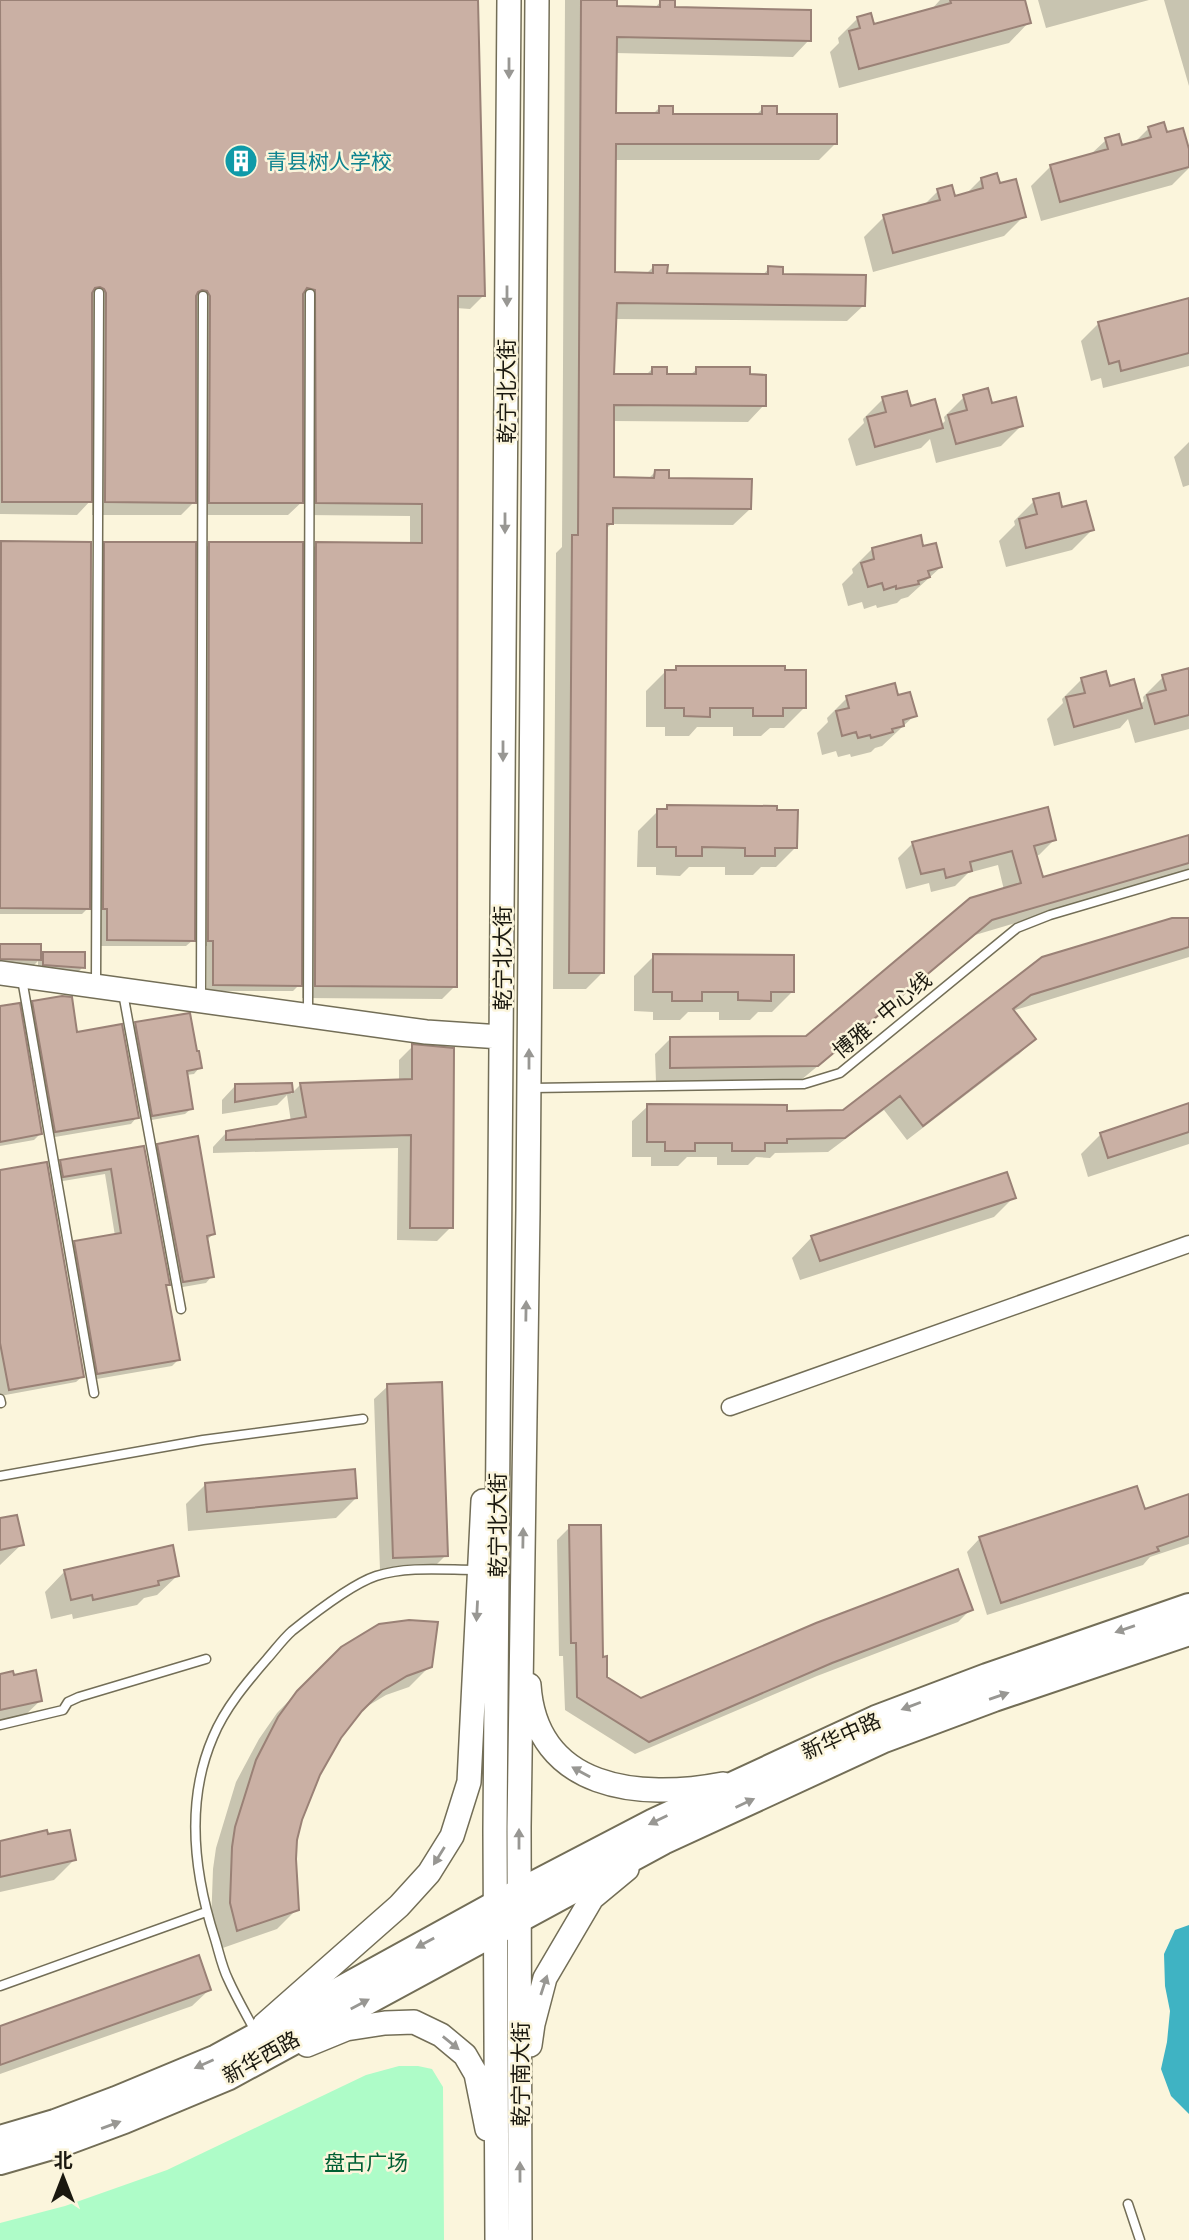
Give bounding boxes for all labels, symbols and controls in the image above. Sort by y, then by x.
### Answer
one-way arrow [503,57,514,79]
building icon: 青县树人学校 [222,142,260,180]
place label: 青县树人学校 [266,147,392,176]
one-way arrow [501,285,512,307]
street label: 乾宁北大街 [492,339,521,444]
one-way arrow [499,512,511,534]
one-way arrow [497,740,509,762]
street label: 乾宁北大街 [488,906,517,1011]
street label: 博雅 · 中心线 [826,965,938,1065]
one-way arrow [523,1047,535,1069]
one-way arrow [520,1299,532,1321]
street label: 乾宁北大街 [483,1473,512,1578]
one-way arrow [517,1527,529,1549]
one-way arrow [472,1600,483,1622]
one-way arrow [1114,1624,1135,1635]
one-way arrow [989,1690,1010,1701]
one-way arrow [900,1701,921,1712]
street label: 新华中路 [797,1706,885,1766]
one-way arrow [571,1767,591,1778]
one-way arrow [734,1797,755,1808]
one-way arrow [648,1814,669,1825]
one-way arrow [513,1828,525,1850]
one-way arrow [432,1847,445,1866]
one-way arrow [415,1937,435,1949]
one-way arrow [539,1975,549,1996]
one-way arrow [350,1998,369,2010]
street label: 乾宁南大街 [506,2022,535,2127]
street label: 新华西路 [217,2024,305,2090]
one-way arrow [442,2035,459,2050]
one-way arrow [194,2058,214,2070]
one-way arrow [101,2119,122,2130]
north arrow [28,2142,98,2212]
text: 北 [53,2147,73,2174]
park label: 盘古广场 [324,2148,408,2177]
one-way arrow [514,2161,526,2183]

